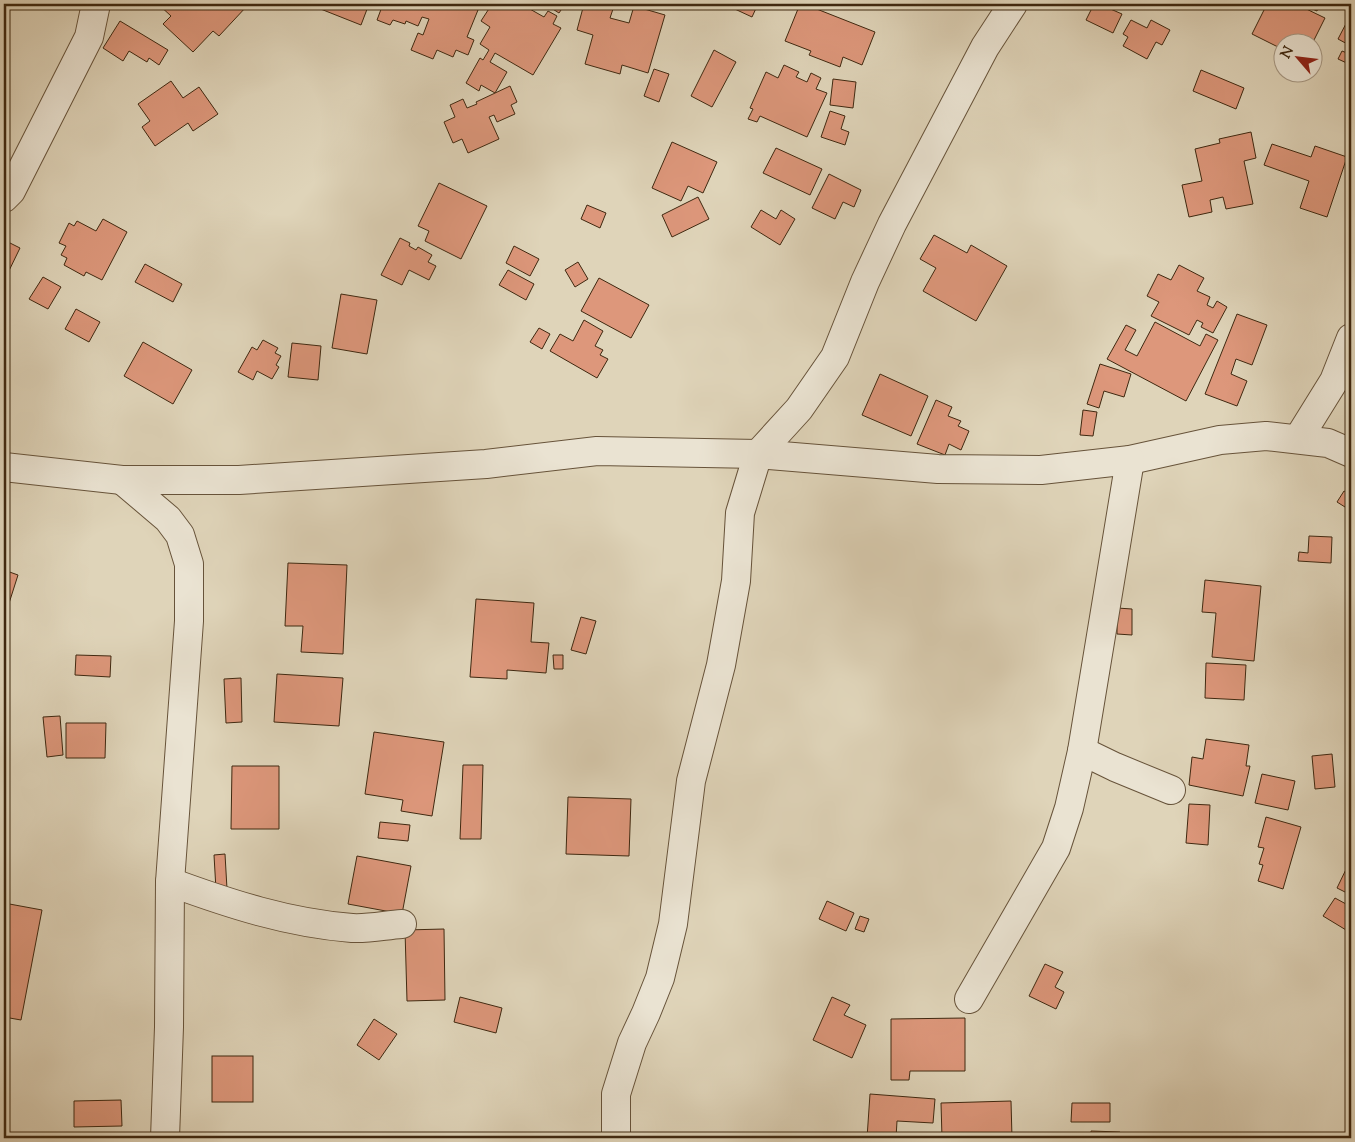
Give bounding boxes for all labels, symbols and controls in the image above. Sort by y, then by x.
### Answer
north arrow [1272,32,1322,82]
text: N [1277,43,1300,62]

